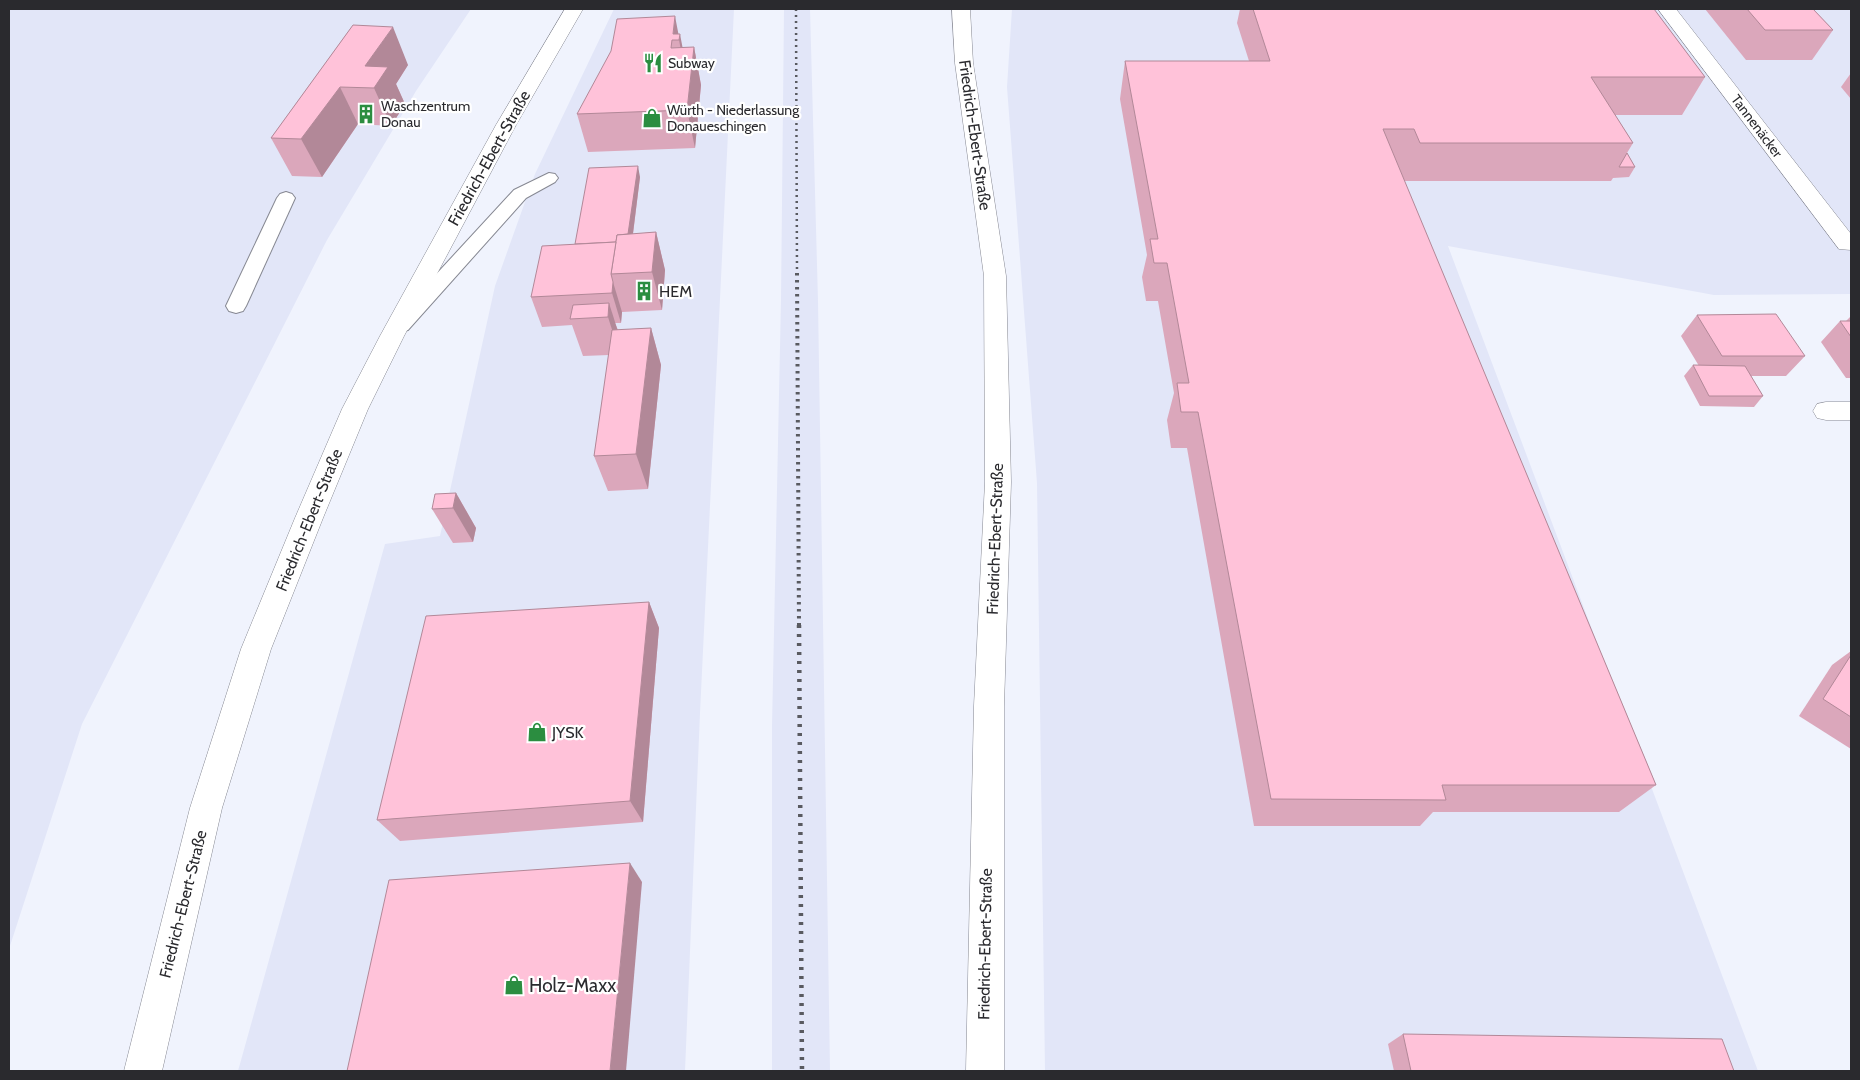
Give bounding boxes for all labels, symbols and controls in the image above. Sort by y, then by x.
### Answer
restaurant icon: Subway [642,52,664,74]
place label: Subway [668,54,715,72]
street label: Friedrich-Ebert-Straße [955,59,995,211]
street label: Friedrich-Ebert-Straße [444,87,534,229]
street label: Tannenäcker [1727,91,1787,162]
place label: Waschzentrum Donau [381,97,470,131]
place label: Würth - Niederlassung Donaueschingen [667,101,800,135]
building icon: Waschzentrum Donau [355,103,377,125]
shop icon: Würth - Niederlassung Donaueschingen [641,107,663,129]
building icon: HEM [633,280,655,302]
place label: HEM [659,282,692,301]
street label: Friedrich-Ebert-Straße [272,446,346,594]
street label: Friedrich-Ebert-Straße [983,463,1007,615]
shop icon: JYSK [526,721,548,743]
place label: JYSK [551,723,584,742]
street label: Friedrich-Ebert-Straße [155,828,211,980]
street label: Friedrich-Ebert-Straße [974,868,996,1020]
shop icon: Holz-Maxx [503,974,525,996]
place label: Holz-Maxx [529,974,616,997]

